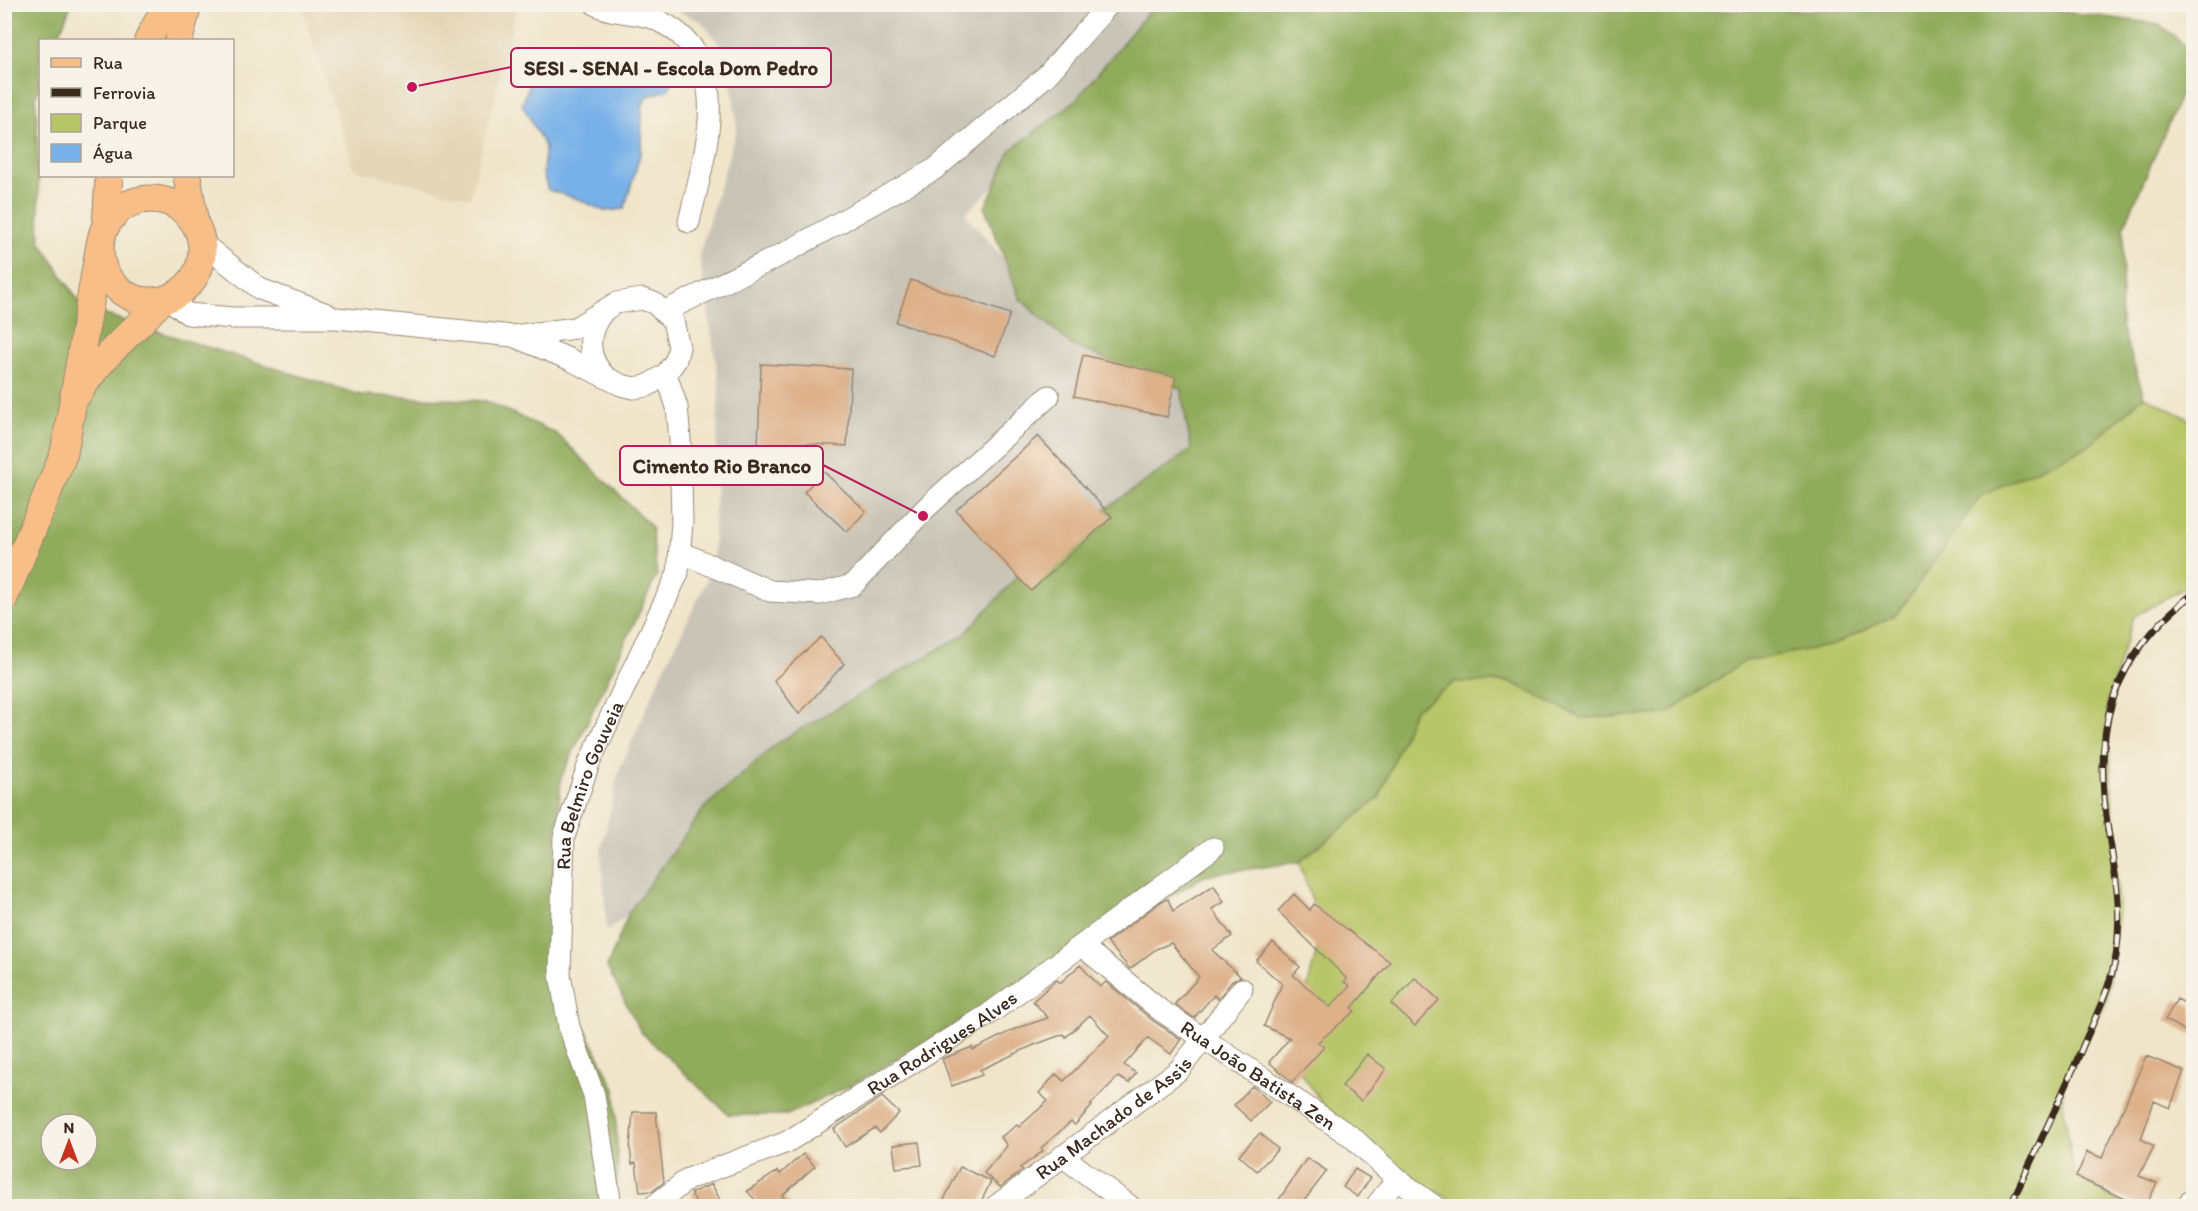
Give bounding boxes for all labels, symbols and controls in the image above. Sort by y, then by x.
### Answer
legend [39,39,234,177]
callout: SESI - SENAI - Escola Dom Pedro [511,48,831,87]
text: Rua [93,52,123,74]
text: SESI - SENAI - Escola Dom Pedro [524,55,819,80]
text: Ferrovia [93,82,156,104]
text: Parque [93,112,147,134]
text: Água [93,142,133,164]
callout: Cimento Rio Branco [620,446,823,485]
text: Cimento Rio Branco [633,453,812,478]
street label: Rua Belmiro Gouveia [551,696,629,870]
street label: Rua Rodrigues Alves [862,985,1022,1100]
street label: Rua João Batista Zen [1176,1015,1341,1135]
street label: Rua Machado de Assis [1031,1052,1197,1184]
north arrow [39,1112,99,1172]
text: N [64,1118,74,1137]

